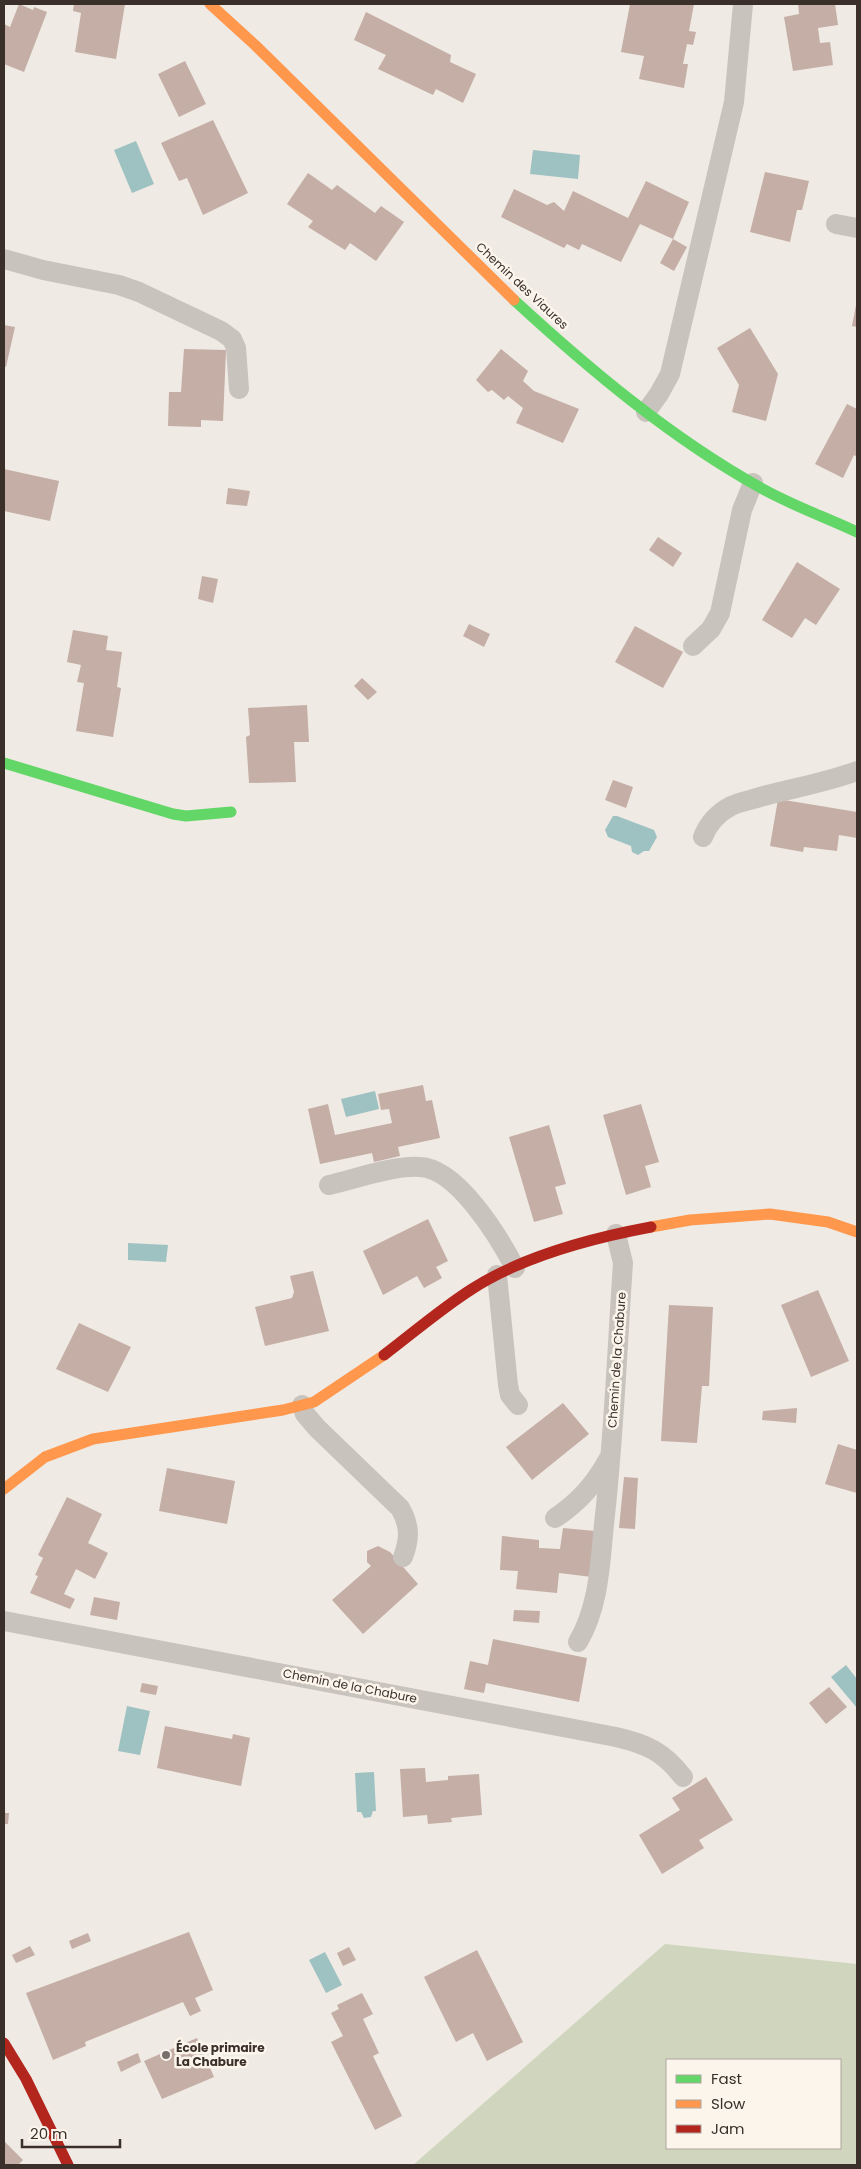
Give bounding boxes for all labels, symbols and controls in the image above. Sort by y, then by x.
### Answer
street label: Chemin des Viaures [472,238,572,333]
street label: Chemin de la Chabure [603,1291,630,1429]
street label: Chemin de la Chabure [282,1664,419,1707]
place label: École primaire La Chabure [176,2039,265,2070]
marker: École primaire La Chabure [160,2049,172,2061]
legend [666,2059,841,2149]
text: Fast [711,2068,742,2089]
text: Slow [711,2093,746,2114]
scale bar [22,2116,120,2148]
text: Jam [711,2118,745,2139]
text: 20 m [30,2123,68,2144]

